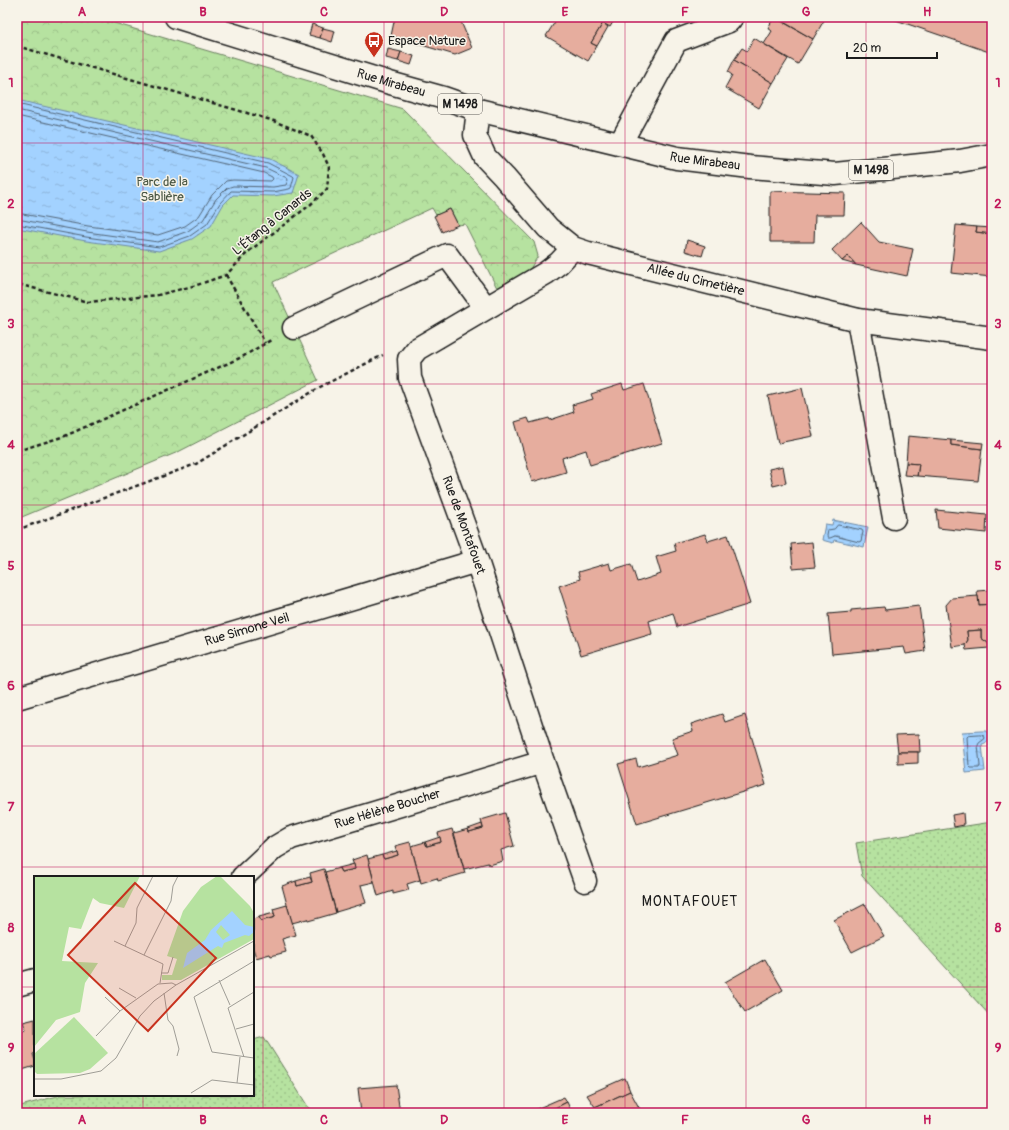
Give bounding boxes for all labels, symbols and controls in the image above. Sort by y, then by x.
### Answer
text: A [78,4,87,20]
text: B [199,4,207,20]
text: C [320,4,328,20]
text: D [440,4,448,20]
text: E [562,4,569,20]
text: F [681,4,689,20]
text: G [802,4,811,20]
text: H [923,4,931,20]
bus stop icon: Espace Nature [363,30,385,58]
place label: Espace Nature [388,33,466,49]
scale bar [847,34,937,60]
text: 20 m [853,41,882,56]
street label: Rue Mirabeau [355,65,427,100]
text: 1 [8,75,14,91]
text: 1 [995,75,1001,91]
road number: M 1498 [438,94,482,114]
street label: Rue Mirabeau [668,149,741,174]
road number: M 1498 [849,160,893,180]
park label: Parc de la Sablière [136,174,188,205]
street label: L'Étang à Canards [229,185,315,259]
text: 2 [7,196,15,212]
text: 2 [994,196,1002,212]
street label: Allée du Cimetière [645,260,747,300]
text: 3 [7,316,15,332]
text: 3 [994,316,1002,332]
text: 4 [7,437,15,453]
text: 4 [994,437,1002,453]
street label: Rue de Montafouet [438,474,489,577]
text: 5 [7,558,15,574]
text: 5 [994,558,1002,574]
street label: Rue Simone Veil [203,609,291,650]
text: 6 [7,678,15,694]
text: 6 [994,678,1002,694]
street label: Rue Hélène Boucher [333,785,443,832]
text: 7 [8,799,15,815]
text: 7 [995,799,1002,815]
inset map [34,876,254,1096]
district label: MONTAFOUET [642,893,738,910]
text: 8 [8,920,15,936]
text: 8 [995,920,1002,936]
text: 9 [8,1040,15,1056]
text: 9 [995,1040,1002,1056]
text: A [78,1112,87,1128]
text: B [199,1112,207,1128]
text: C [320,1112,328,1128]
text: D [440,1112,448,1128]
text: E [562,1112,569,1128]
text: F [681,1112,689,1128]
text: G [802,1112,811,1128]
text: H [923,1112,931,1128]

